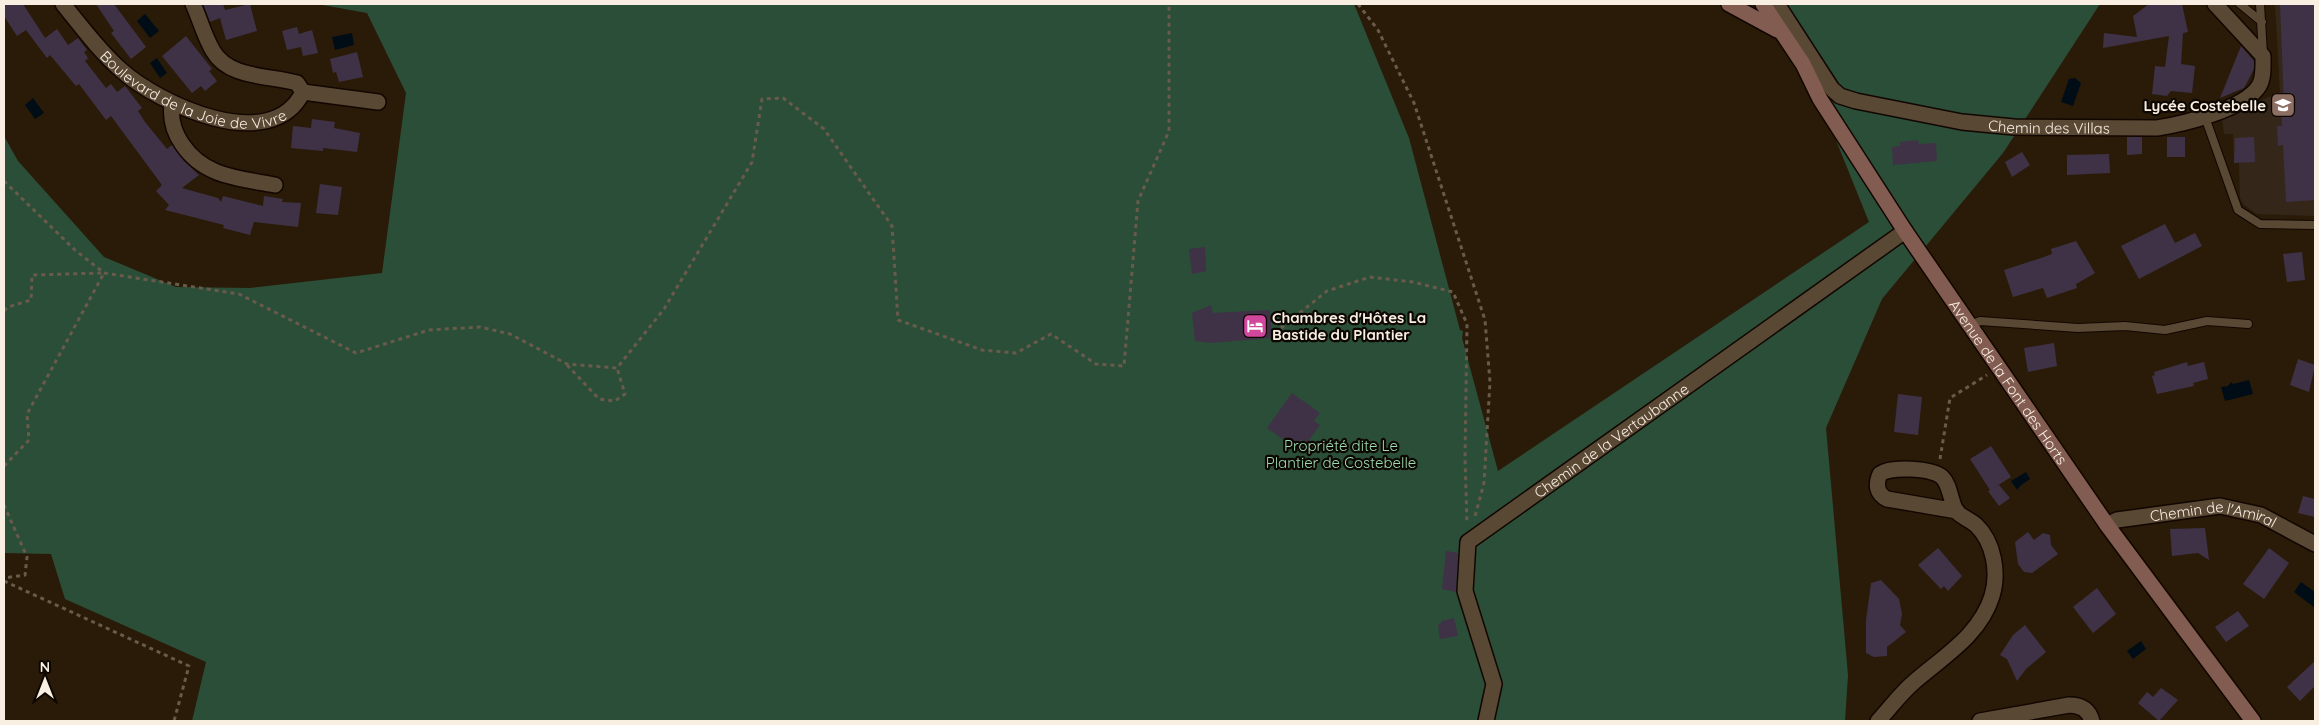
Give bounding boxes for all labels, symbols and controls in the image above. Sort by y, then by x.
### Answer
street label: Boulevard de la Joie de Vivre [96,46,290,132]
school or university icon: Lycée Costebelle [2270,92,2296,118]
place label: Lycée Costebelle [2143,96,2266,115]
street label: Chemin des Villas [1988,115,2110,137]
street label: Avenue de la Font des Horts [1945,296,2072,468]
place label: Chambres d'Hôtes La Bastide du Plantier [1272,308,1426,344]
hotel icon: Chambres d'Hôtes La Bastide du Plantier [1242,313,1268,339]
street label: Chemin de la Vertaubanne [1530,379,1692,502]
park label: Propriété dite Le Plantier de Costebelle [1266,436,1416,472]
street label: Chemin de l'Amiral [2149,496,2280,531]
north arrow [20,655,70,705]
text: N [40,658,50,676]

